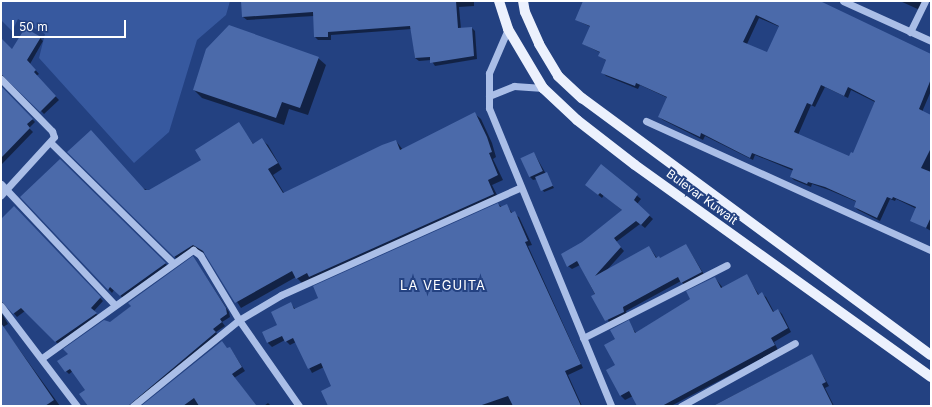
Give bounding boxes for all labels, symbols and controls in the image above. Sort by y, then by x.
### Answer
scale bar [14,12,128,38]
text: 50 m [19,19,48,34]
street label: Bulevar Kuwait [664,166,740,228]
district label: LA VEGUITA [400,277,486,293]

